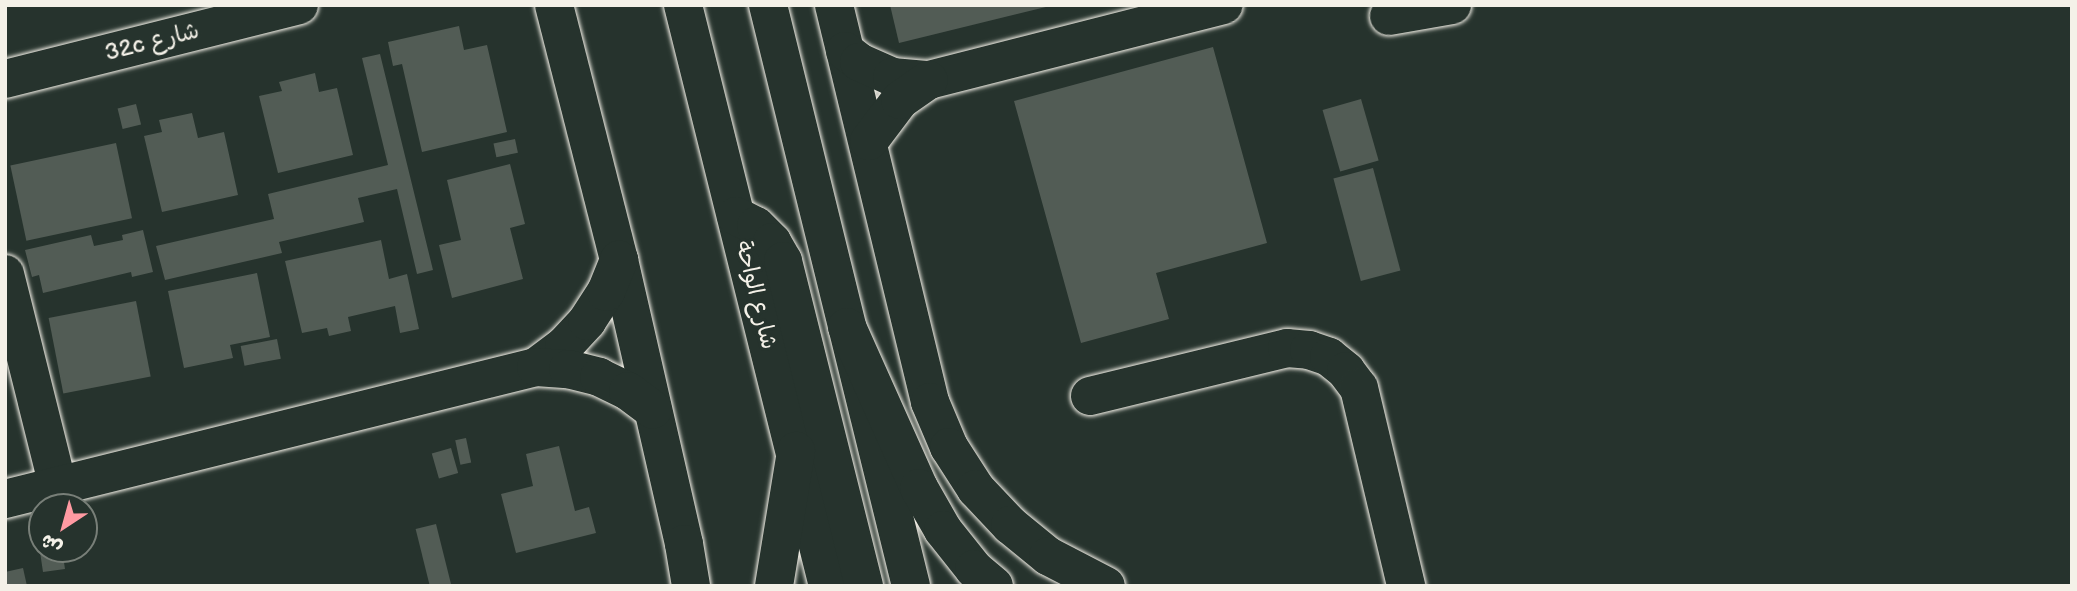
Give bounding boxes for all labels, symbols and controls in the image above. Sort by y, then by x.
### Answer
street label: 32c شارع [102,17,202,67]
street label: شارع الواحة [729,238,783,352]
north arrow [28,493,98,563]
text: ش [36,528,67,559]

